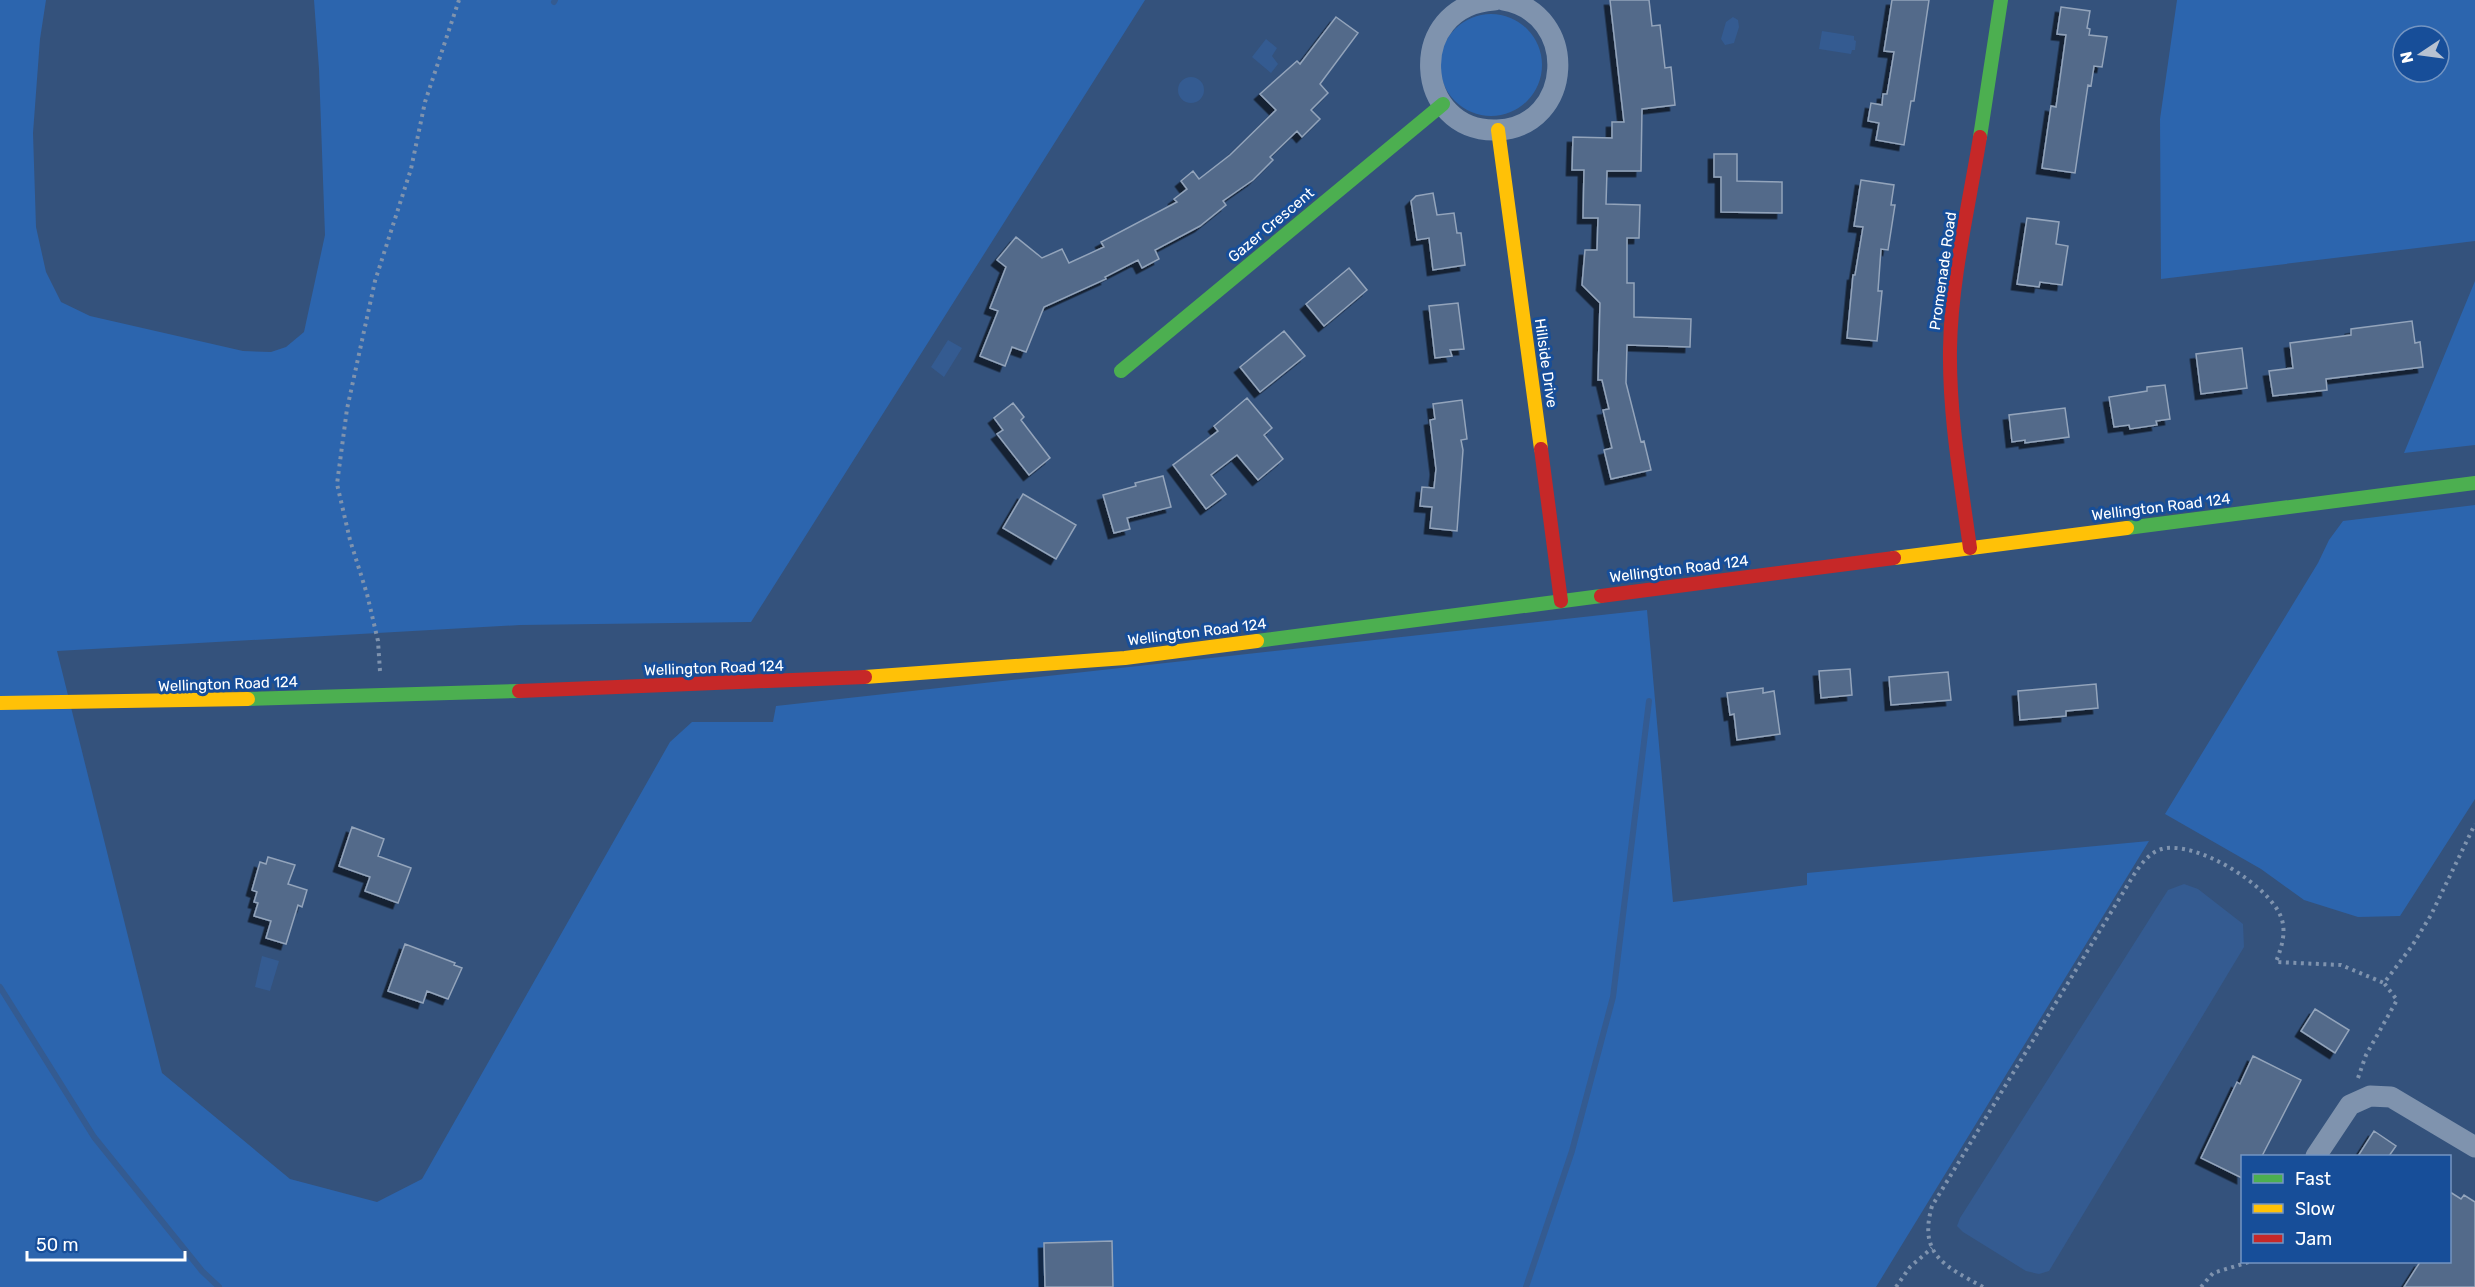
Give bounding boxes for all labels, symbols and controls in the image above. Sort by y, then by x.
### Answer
north arrow [2391,24,2451,84]
text: N [2396,50,2417,65]
street label: Gazer Crescent [1224,184,1318,266]
street label: Promenade Road [1926,211,1960,331]
street label: Hillside Drive [1531,317,1561,409]
street label: Wellington Road 124 [2090,490,2232,524]
street label: Wellington Road 124 [1608,552,1750,586]
street label: Wellington Road 124 [1126,615,1268,649]
street label: Wellington Road 124 [644,657,784,679]
street label: Wellington Road 124 [158,673,298,695]
legend [2241,1155,2451,1263]
text: Fast [2295,1168,2331,1190]
text: Slow [2295,1198,2335,1220]
scale bar [27,1224,184,1262]
text: Jam [2295,1228,2332,1250]
text: 50 m [36,1234,79,1256]

